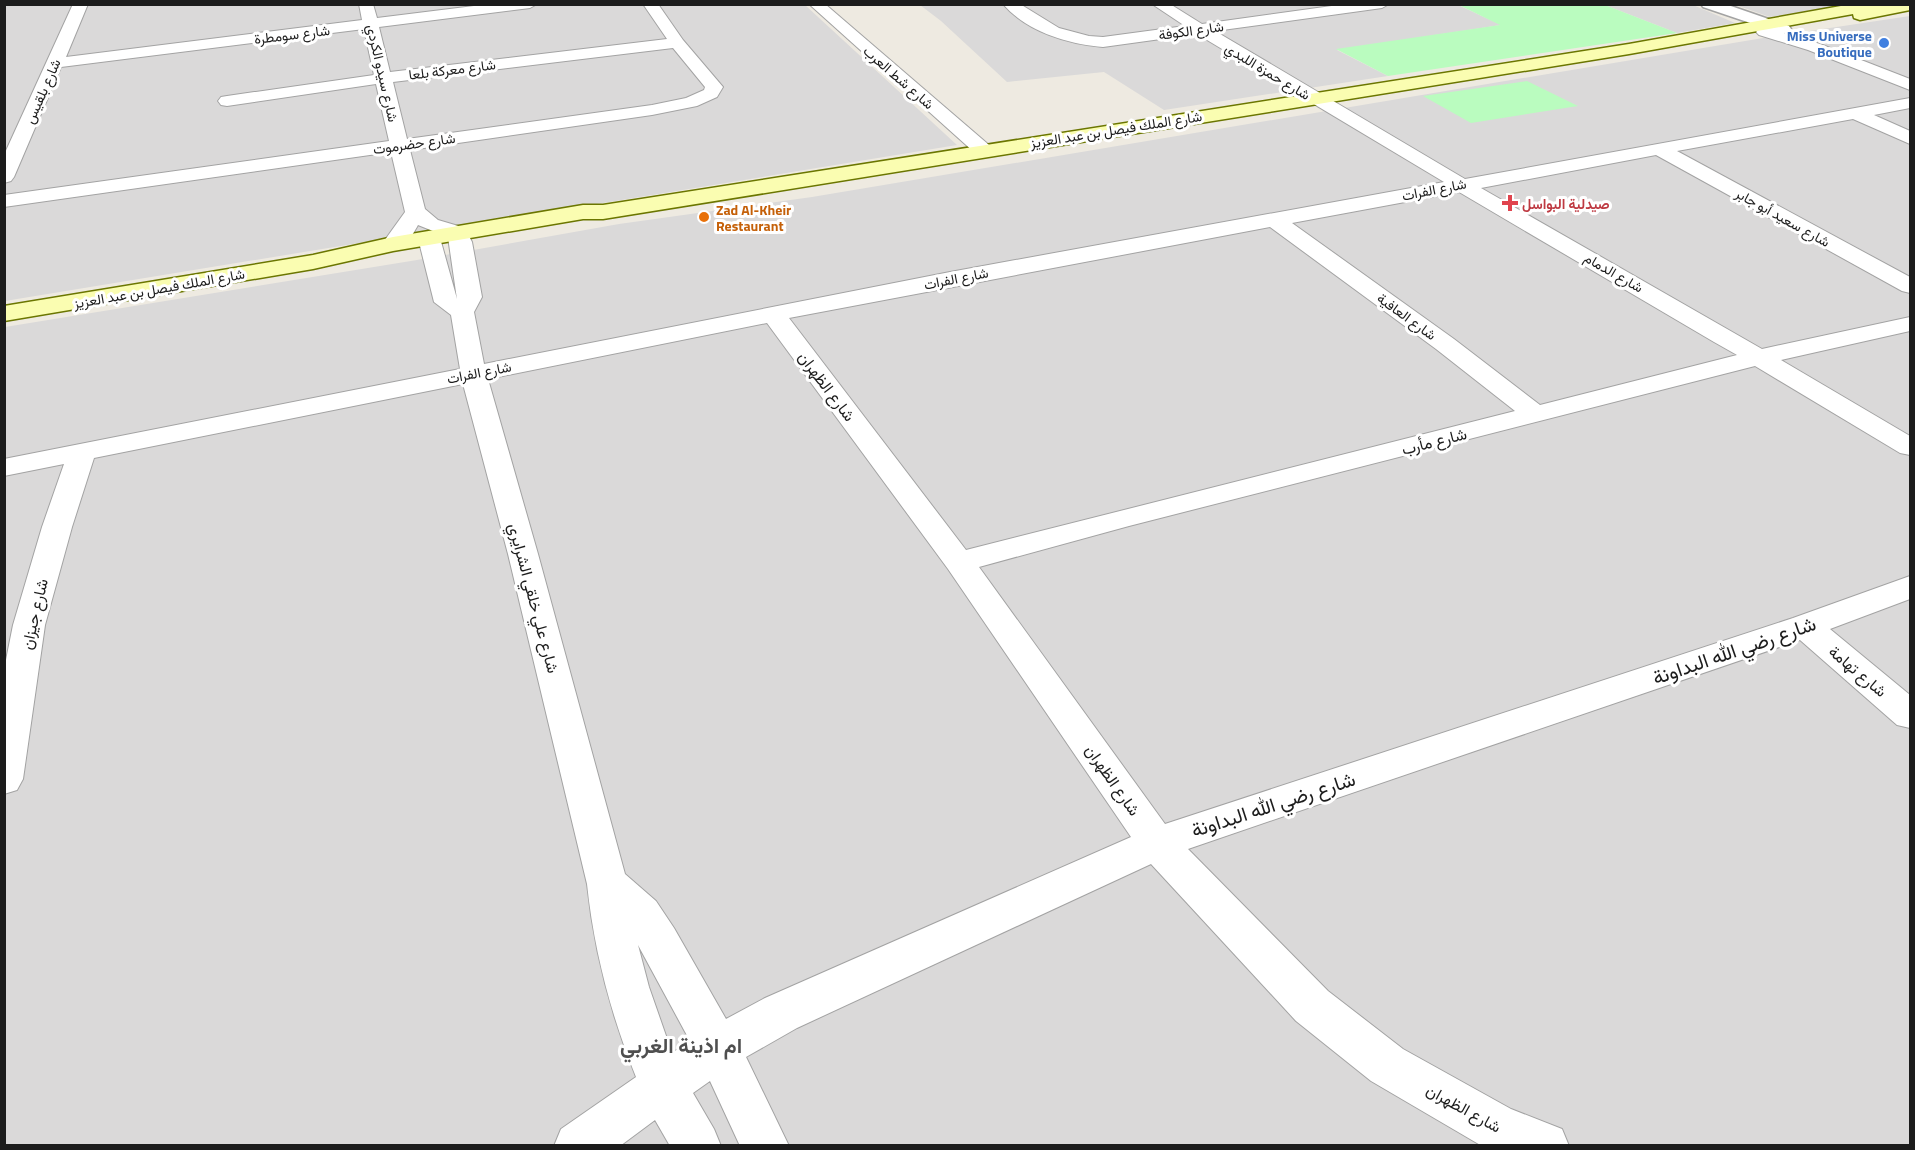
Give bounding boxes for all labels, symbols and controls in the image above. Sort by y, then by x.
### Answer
street label: شارع الكوفة [1157,15,1225,46]
street label: شارع سومطرة [253,19,331,50]
street label: شارع سيدو الكردي [360,22,404,124]
place label: Miss Universe Boutique [1787,25,1872,62]
marker: Miss Universe Boutique [1877,36,1891,50]
street label: شارع حمزة اللبدي [1220,37,1315,107]
street label: شارع شط العرب [858,40,939,115]
street label: شارع معركة بلعا [407,53,497,86]
street label: شارع بلقيس [18,55,67,127]
street label: شارع الملك فيصل بن عبد العزيز [1028,105,1204,154]
street label: شارع حضرموت [371,127,457,160]
street label: شارع الفرات [1400,172,1468,207]
street label: شارع سعيد أبو جابر [1731,182,1834,253]
place label: صيدلية البواسل [1522,193,1610,214]
marker: صيدلية البواسل [1503,196,1517,210]
place label: Zad Al-Kheir Restaurant [716,199,791,236]
marker: Zad Al-Kheir Restaurant [697,210,711,224]
street label: شارع الدمام [1580,247,1648,298]
street label: شارع الفرات [922,261,990,296]
street label: شارع الملك فيصل بن عبد العزيز [71,263,247,315]
street label: شارع العافية [1372,287,1441,346]
street label: شارع الظهران [793,346,861,426]
street label: شارع الفرات [445,355,513,390]
street label: شارع مأرب [1399,421,1469,461]
street label: شارع علي خلقي الشرايري [501,520,566,676]
street label: شارع جيزان [14,576,54,652]
street label: شارع رضي الله البداونة [1648,607,1821,694]
street label: شارع تهامة [1824,639,1892,703]
street label: شارع الظهران [1080,739,1146,821]
street label: شارع رضي الله البداونة [1187,763,1360,847]
district label: ام اذينة الغربي [620,1029,742,1063]
street label: شارع الظهران [1422,1078,1506,1138]

